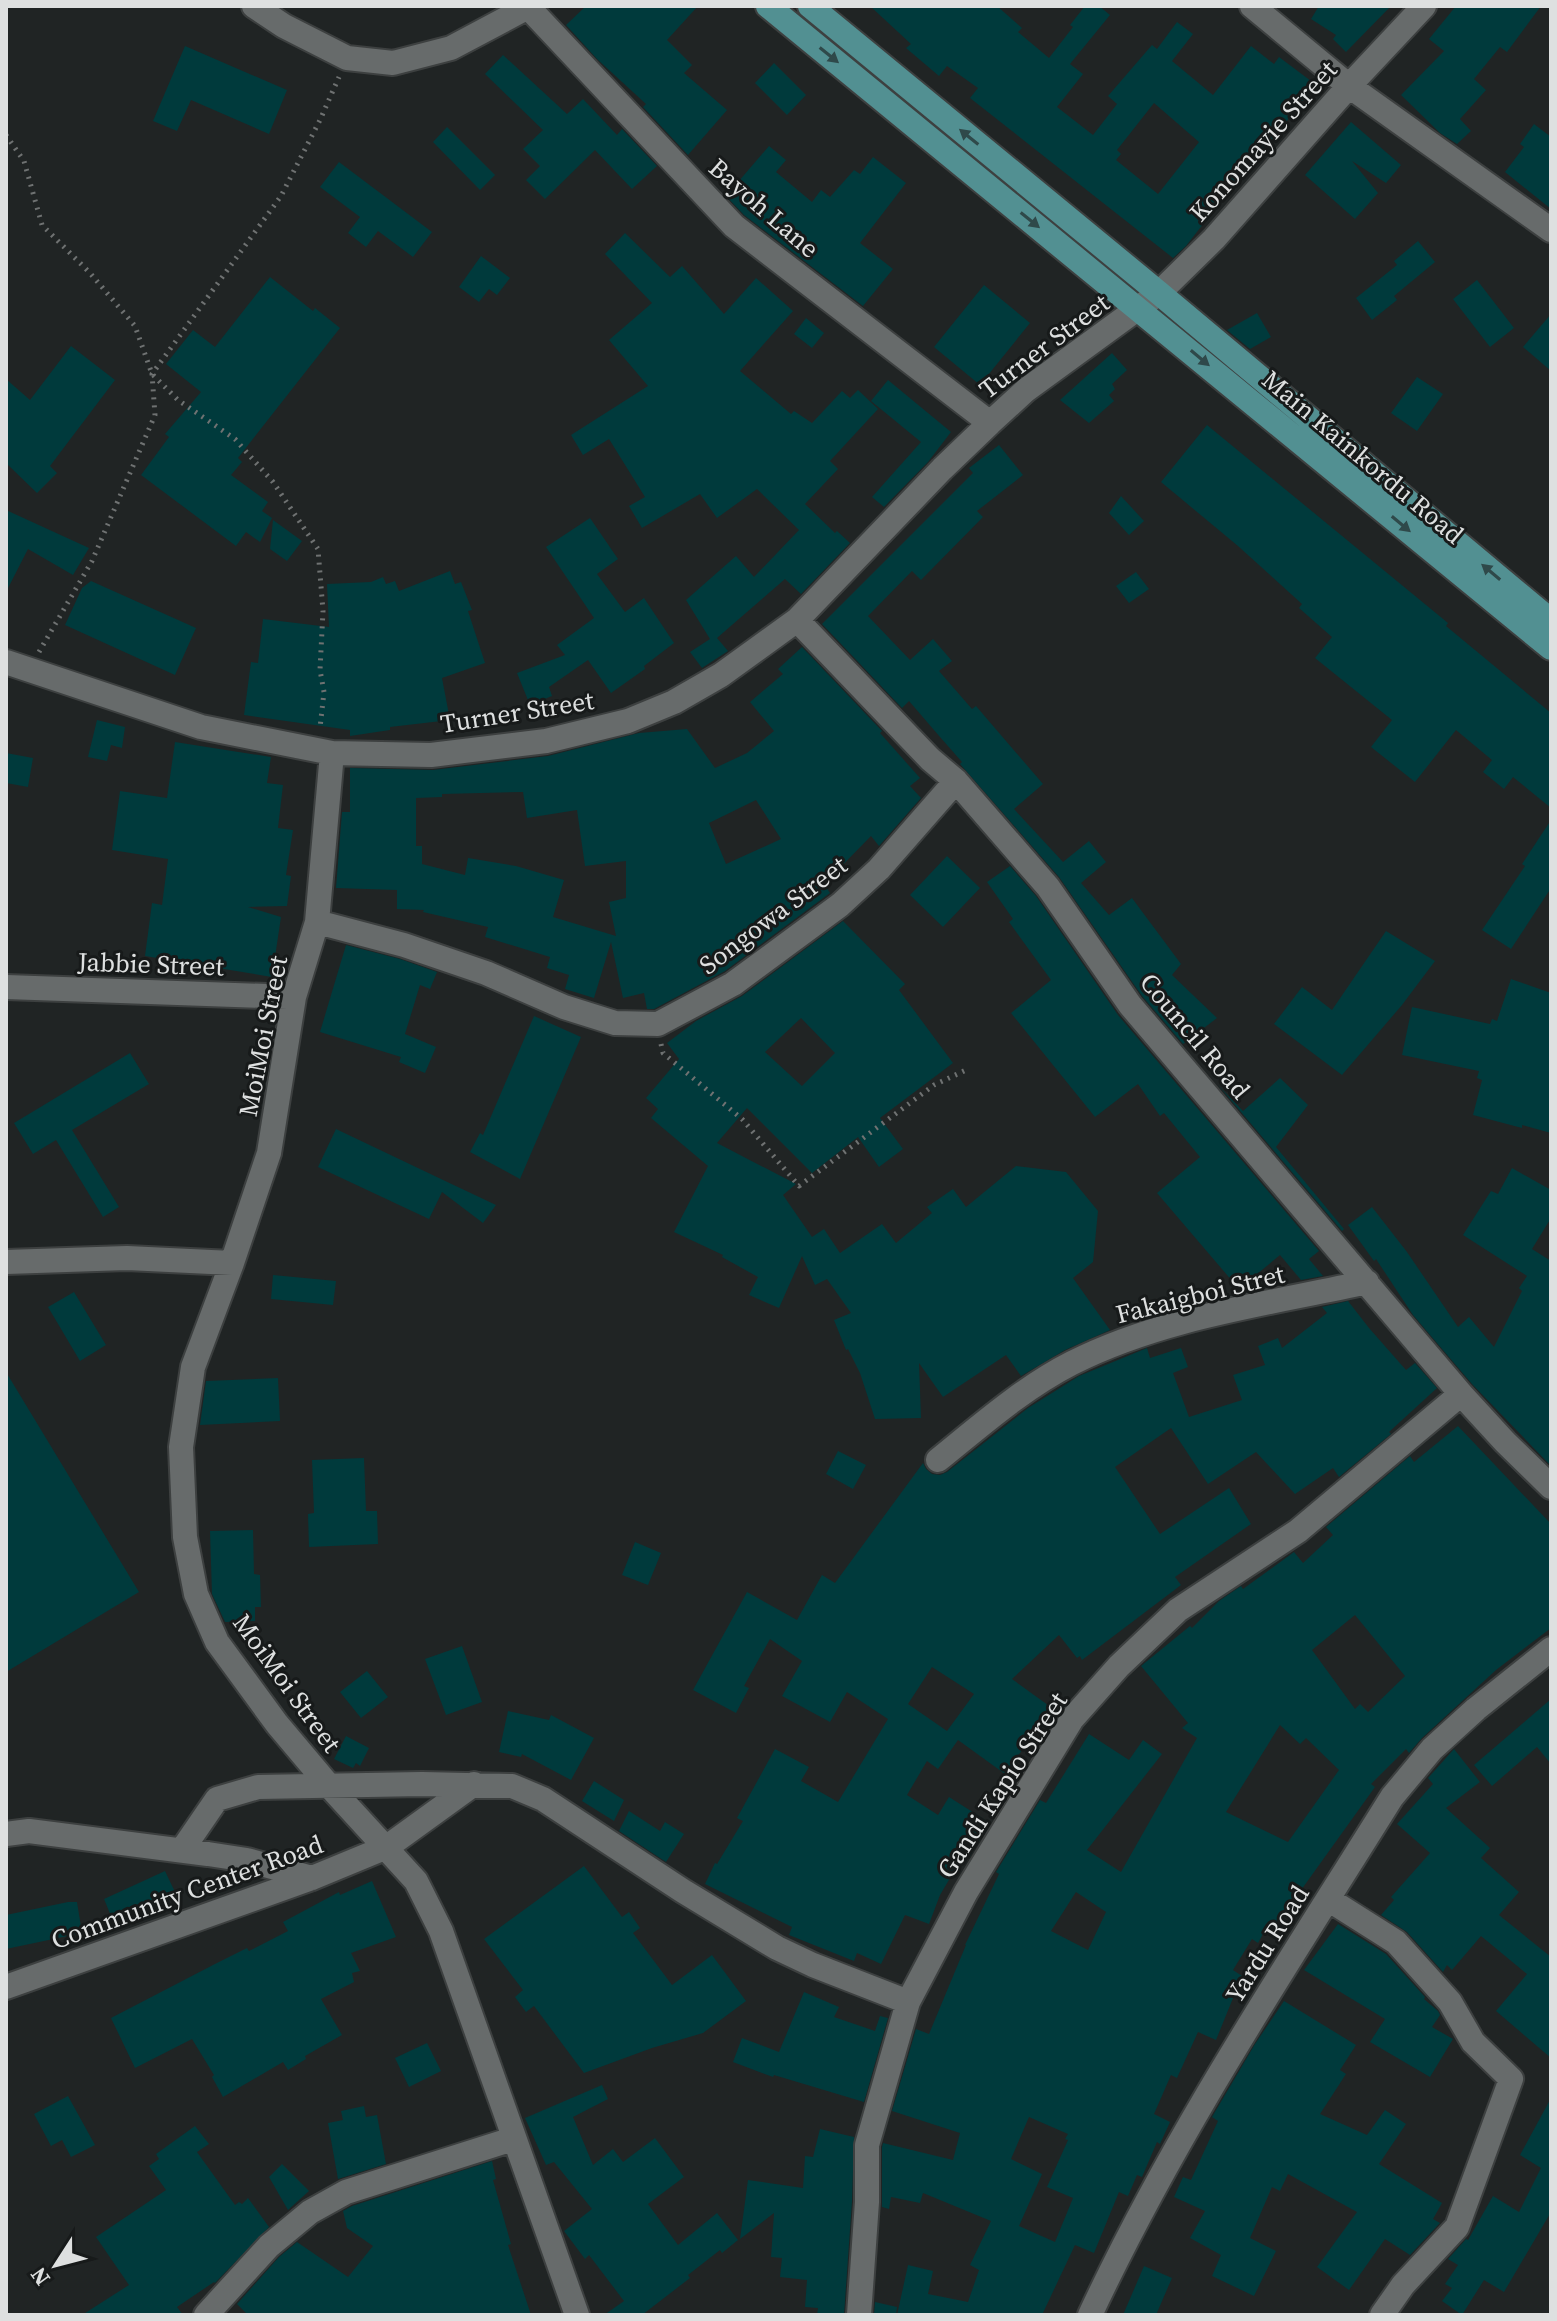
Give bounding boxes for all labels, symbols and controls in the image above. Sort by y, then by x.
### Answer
one-way arrow [819,46,839,63]
street label: Konomayie Street [1181,52,1345,229]
one-way arrow [959,129,979,146]
street label: Bayoh Lane [701,150,827,266]
one-way arrow [1020,211,1040,228]
street label: Turner Street [971,285,1117,407]
one-way arrow [1190,350,1210,366]
street label: Main Kainkordu Road [1255,362,1472,552]
one-way arrow [1390,515,1410,532]
one-way arrow [1481,564,1501,581]
street label: Turner Street [438,682,597,742]
street label: Songowa Street [692,847,855,983]
street label: Jabbie Street [76,943,225,985]
street label: MoiMoi Street [230,952,296,1120]
street label: Council Road [1132,965,1259,1107]
street label: Fakaigboi Stret [1112,1256,1289,1332]
street label: MoiMoi Street [224,1606,350,1760]
street label: Gandi Kapio Street [928,1684,1076,1885]
street label: Community Center Road [46,1826,328,1958]
street label: Yardu Road [1217,1878,1318,2010]
north arrow [16,2225,96,2305]
text: N [23,2261,57,2292]

